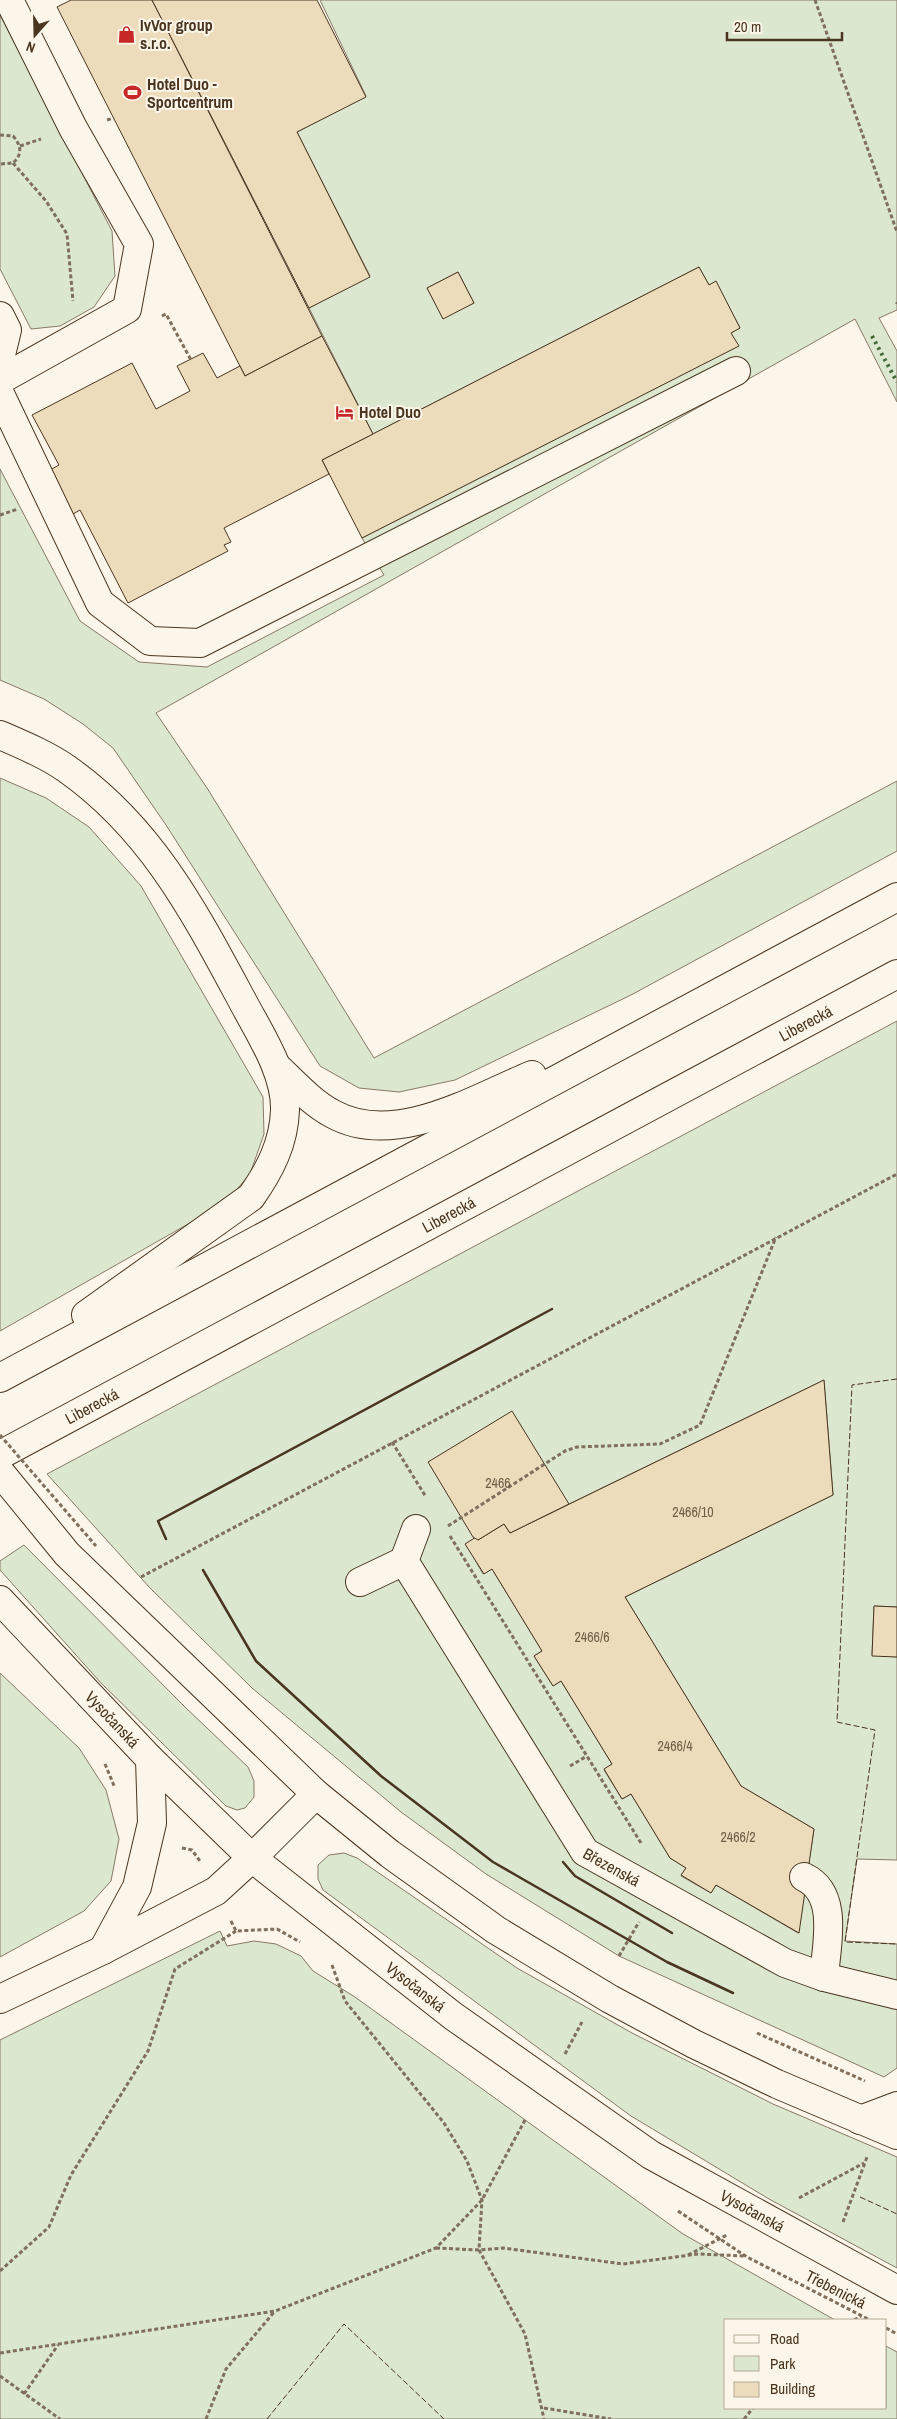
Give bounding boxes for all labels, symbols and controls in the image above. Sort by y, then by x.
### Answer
north arrow [10,10,60,60]
scale bar [727,10,842,42]
place label: IvVor group s.r.o. [140,14,213,54]
text: 20 m [734,16,761,37]
shop icon: IvVor group s.r.o. [116,24,136,44]
text: N [24,37,38,57]
place label: Hotel Duo - Sportcentrum [147,73,233,113]
sports icon: Hotel Duo - Sportcentrum [123,83,143,103]
place label: Hotel Duo [359,401,421,423]
hotel icon: Hotel Duo [335,402,355,422]
street label: Liberecká [775,999,837,1046]
street label: Liberecká [418,1191,480,1238]
street label: Liberecká [61,1382,123,1429]
house number: 2466 [485,1474,511,1492]
house number: 2466/10 [672,1503,714,1521]
house number: 2466/6 [574,1628,610,1646]
street label: Vysočanská [80,1686,145,1753]
house number: 2466/4 [657,1737,693,1755]
house number: 2466/2 [720,1828,756,1846]
street label: Březenská [579,1842,645,1892]
street label: Vysočanská [381,1956,451,2018]
street label: Vysočanská [716,2184,789,2238]
street label: Třebenická [802,2264,871,2314]
legend [724,2319,887,2409]
text: Road [770,2328,799,2349]
text: Park [770,2353,796,2374]
text: Building [770,2378,815,2399]

